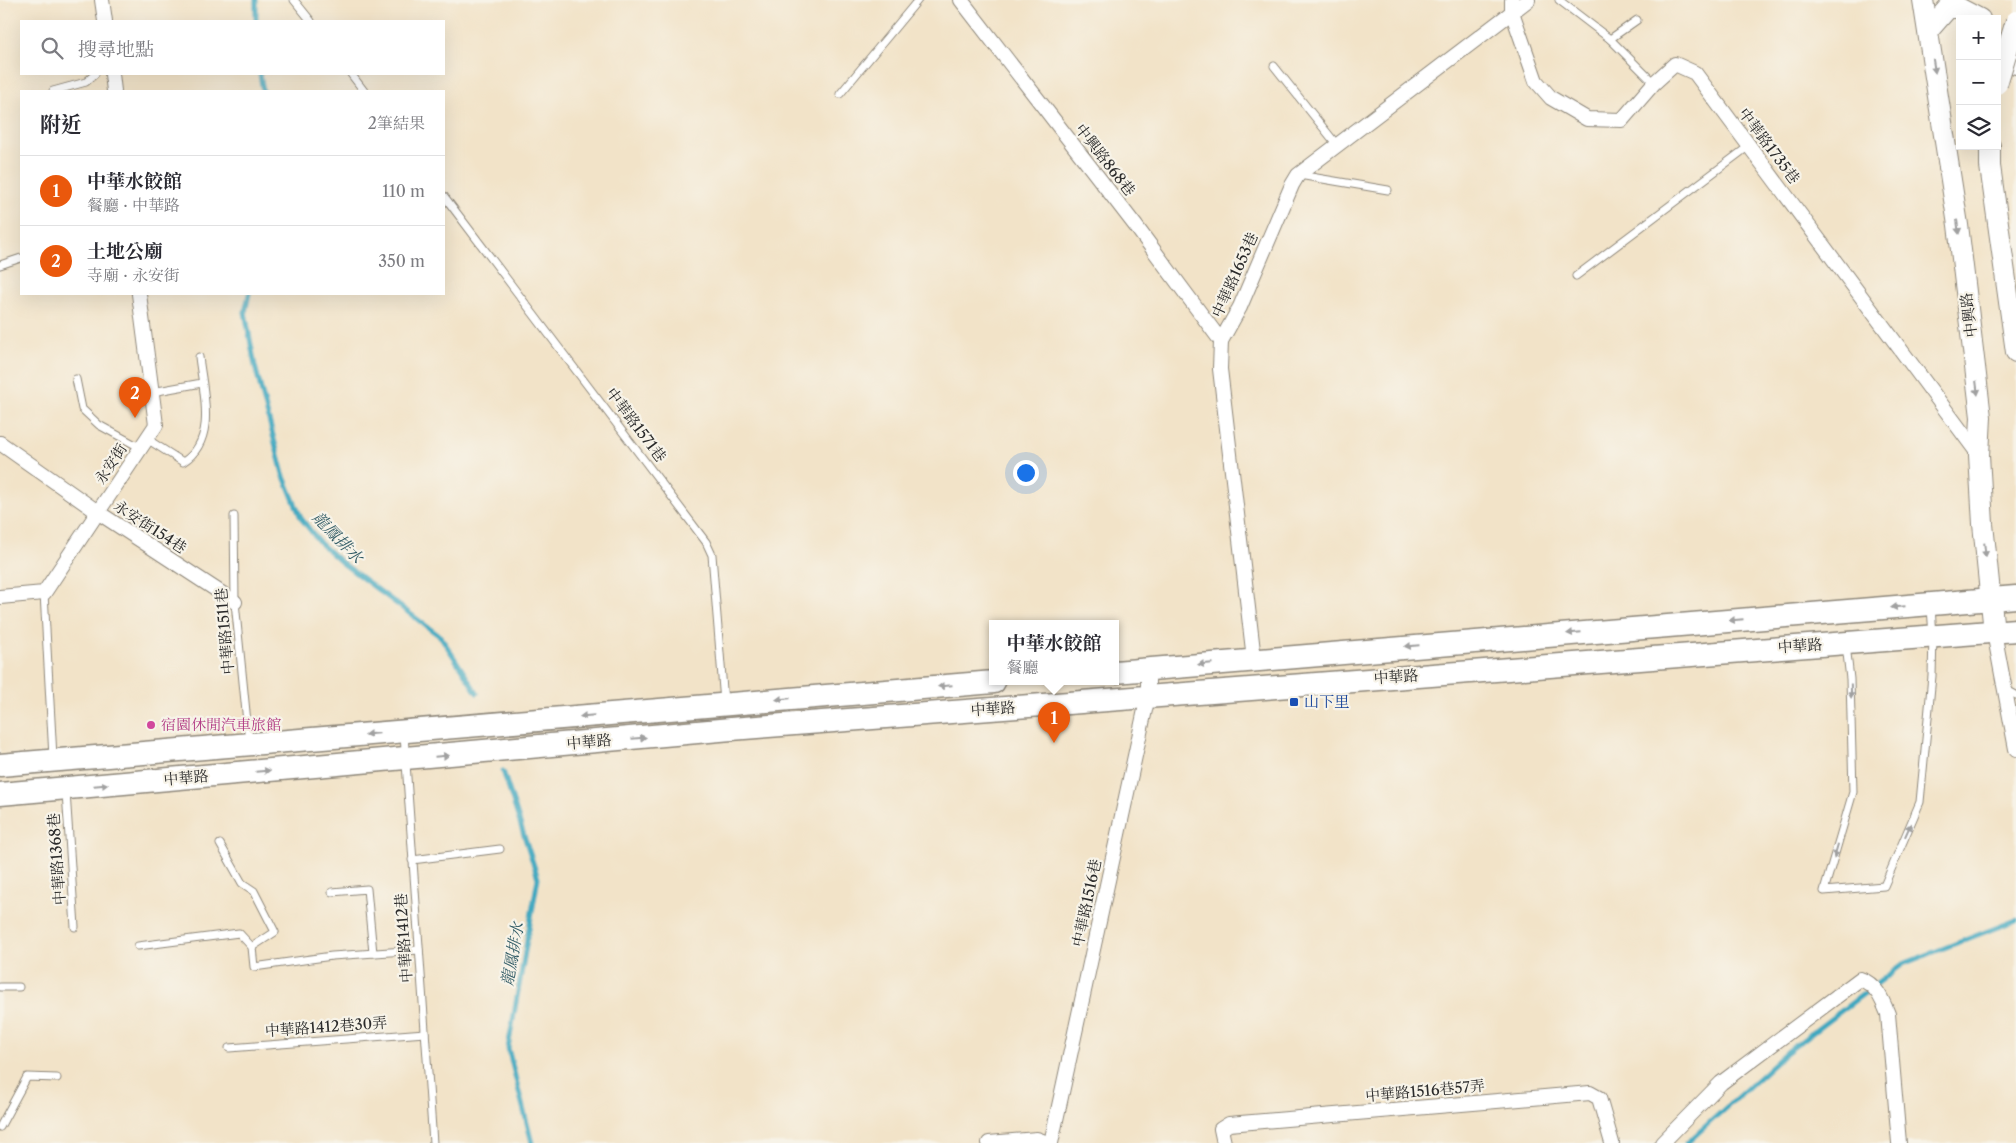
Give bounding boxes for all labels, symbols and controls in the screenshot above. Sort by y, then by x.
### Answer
map controls [1956,15,2001,150]
button: + [1956,15,2001,60]
search box [20,20,445,75]
icon: search [38,34,66,62]
text: 搜尋地點 [78,38,154,61]
one-way arrow [1930,58,1938,74]
button: − [1956,60,2001,105]
street label: 中華路1735巷 [1735,104,1804,187]
button: layers [1956,105,2001,150]
text: 附近 [40,112,82,137]
text: 2筆結果 [368,113,425,133]
street label: 中興路868巷 [1071,120,1140,200]
text: 中華水餃館 [87,170,182,193]
text: 1 [52,181,60,201]
text: 110 m [382,181,425,201]
text: 餐廳 · 中華路 [87,195,180,215]
one-way arrow [1954,219,1962,235]
street label: 中華路1653巷 [1207,229,1262,320]
text: 土地公廟 [87,240,163,263]
text: 2 [51,251,61,271]
text: 350 m [378,251,425,271]
text: 寺廟 · 永安街 [87,265,180,285]
street label: 中興路 [1956,292,1981,339]
pin: 2 [119,377,151,418]
one-way arrow [1973,380,1981,396]
street label: 中華路1571巷 [602,384,671,466]
street label: 永安街 [90,440,131,488]
your location [1013,460,1039,486]
street label: 永安街154巷 [110,496,190,557]
water label: 龍鳳排水 [309,507,369,568]
one-way arrow [1981,542,1989,558]
street label: 中華路1511巷 [211,587,238,675]
one-way arrow [1889,603,1905,611]
one-way arrow [1727,616,1743,624]
popup [989,620,1119,685]
one-way arrow [1565,630,1581,638]
text: 中華水餃館 [1006,632,1102,655]
street label: 中華路 [1777,634,1823,657]
one-way arrow [1403,643,1419,651]
text: 餐廳 [1006,657,1039,677]
one-way arrow [1197,660,1213,668]
street label: 中華路 [1373,665,1419,688]
one-way arrow [937,682,953,690]
one-way arrow [1847,683,1855,699]
place label: 山下里 [1304,692,1349,711]
one-way arrow [775,696,791,704]
marker: 山下里 [1288,696,1300,708]
street label: 中華路 [970,697,1016,720]
pin: 1 [1038,702,1070,743]
one-way arrow [578,712,594,720]
place label: 宿園休閒汽車旅館 [161,715,281,734]
marker: 宿園休閒汽車旅館 [145,719,157,731]
street label: 中華路 [566,730,612,753]
one-way arrow [364,731,380,739]
one-way arrow [631,733,647,741]
one-way arrow [434,751,450,759]
street label: 中華路 [163,766,209,789]
one-way arrow [255,767,271,775]
one-way arrow [93,781,109,789]
street label: 中華路1368巷 [44,812,69,906]
one-way arrow [1905,823,1913,837]
one-way arrow [1832,844,1840,859]
street label: 中華路1516巷 [1068,857,1105,949]
street label: 中華路1412巷 [391,893,416,984]
water label: 龍鳳排水 [497,919,528,987]
street label: 中華路1412巷30弄 [264,1013,388,1040]
street label: 中華路1516巷57弄 [1364,1076,1486,1105]

